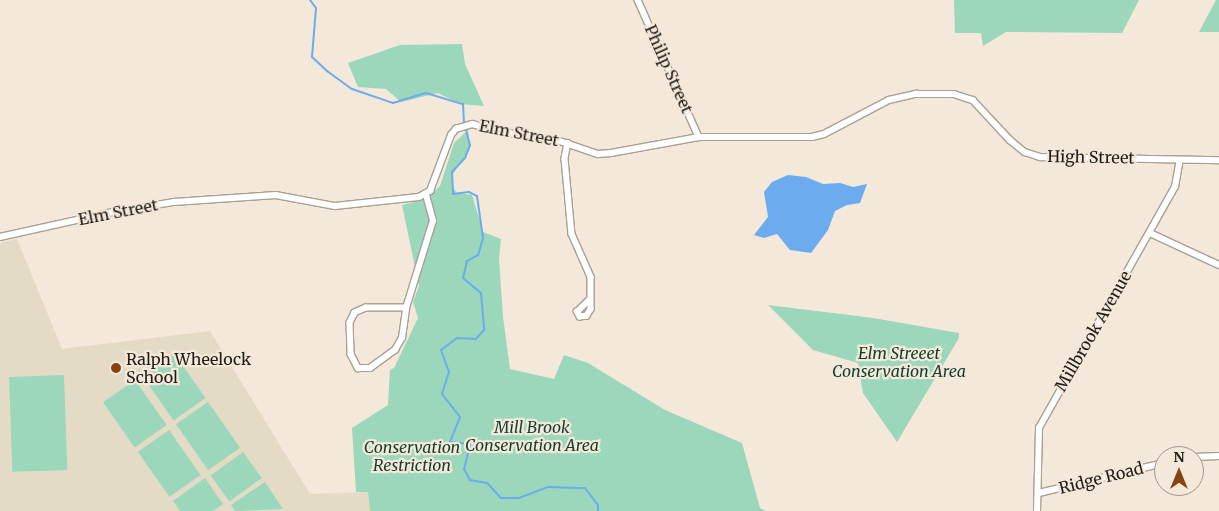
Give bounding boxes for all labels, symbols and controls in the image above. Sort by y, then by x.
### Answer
street label: Philip Street [641,22,697,116]
street label: Elm Street [478,116,560,150]
street label: High Street [1047,147,1135,167]
street label: Elm Street [77,195,159,229]
street label: Millbrook Avenue [1051,267,1135,395]
park label: Elm Streeet Conservation Area [832,343,966,381]
place label: Ralph Wheelock School [126,349,251,387]
marker: Ralph Wheelock School [110,362,122,374]
park label: Mill Brook Conservation Area [465,417,599,455]
park label: Conservation Restriction [364,437,460,475]
north arrow [1154,446,1204,496]
text: N [1173,448,1185,466]
street label: Ridge Road [1057,458,1145,498]

